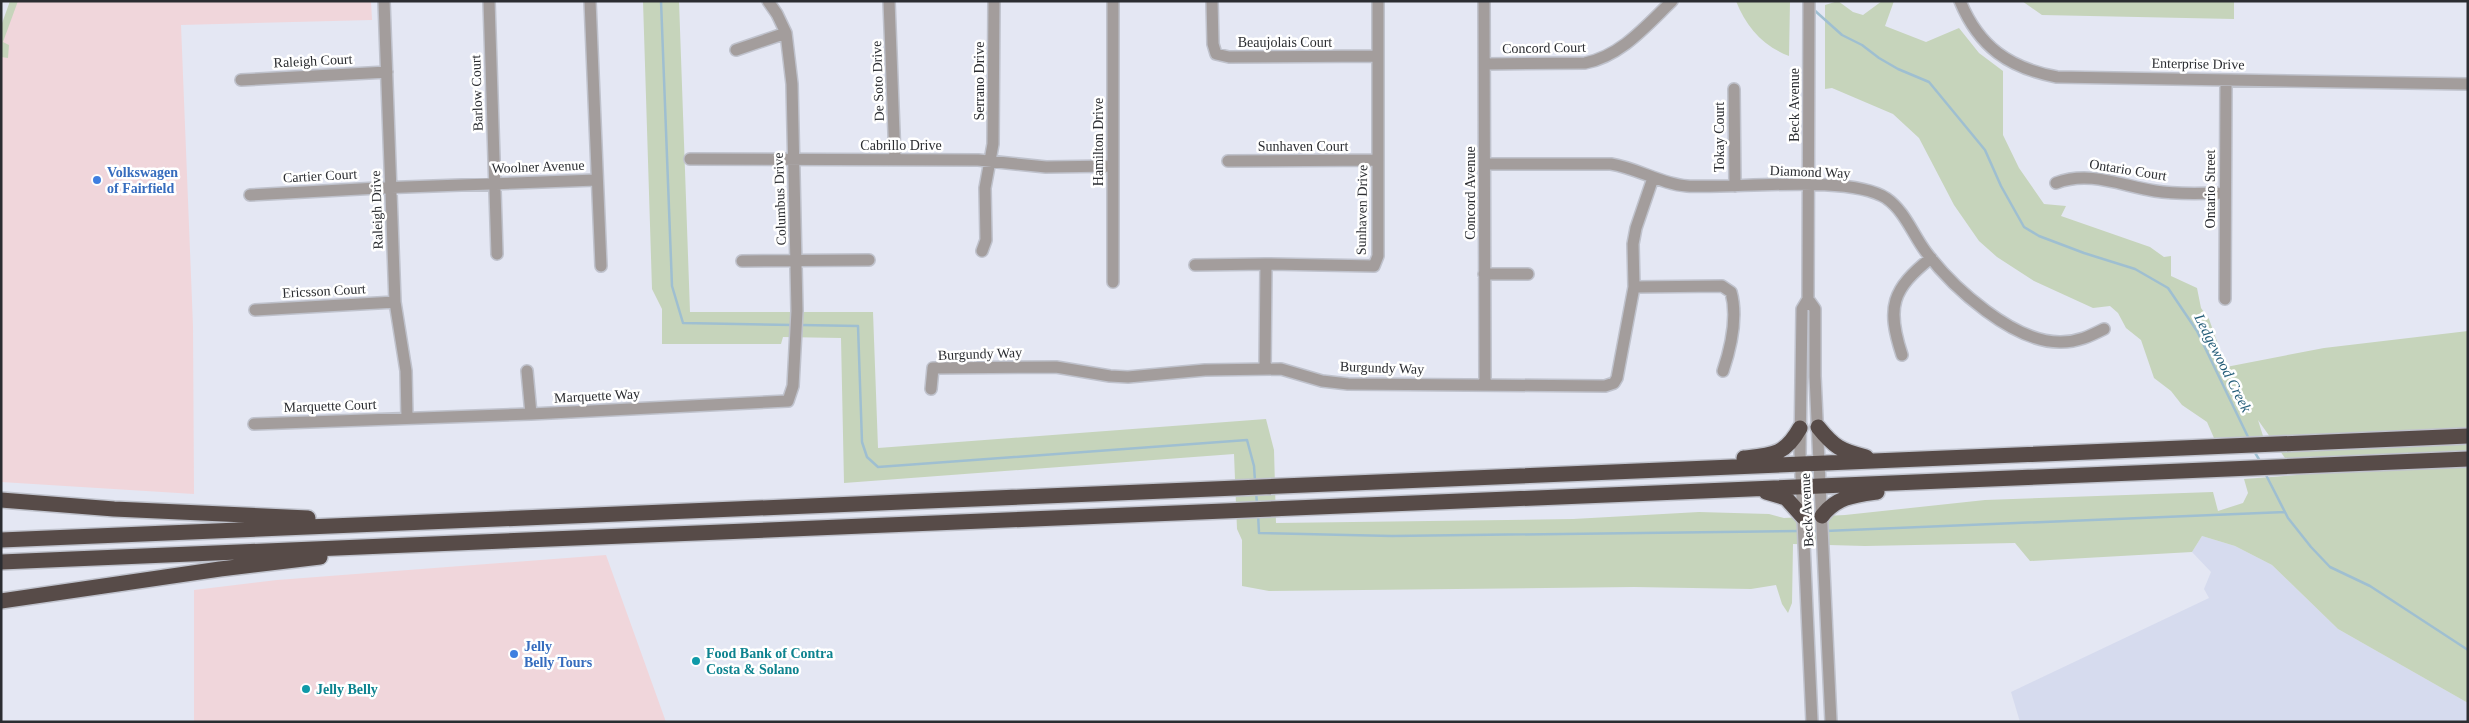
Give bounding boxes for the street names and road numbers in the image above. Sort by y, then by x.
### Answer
street label: Beaujolais Court [1238,35,1332,50]
street label: De Soto Drive [869,40,887,122]
street label: Concord Court [1502,40,1586,56]
street label: Serrano Drive [972,42,987,120]
street label: Raleigh Court [273,51,353,71]
street label: Barlow Court [468,54,486,132]
street label: Enterprise Drive [2151,56,2245,72]
street label: Beck Avenue [1787,68,1802,142]
street label: Hamilton Drive [1091,98,1106,186]
street label: Tokay Court [1712,102,1727,172]
street label: Cabrillo Drive [860,138,942,153]
street label: Sunhaven Court [1258,139,1348,154]
street label: Concord Avenue [1463,146,1478,240]
street label: Ontario Street [2203,149,2218,228]
street label: Columbus Drive [771,152,789,246]
street label: Ontario Court [2088,156,2168,184]
street label: Woolner Avenue [491,158,585,176]
street label: Diamond Way [1769,163,1851,181]
street label: Sunhaven Drive [1354,165,1370,255]
street label: Cartier Court [283,167,358,185]
street label: Raleigh Drive [368,170,386,250]
street label: Ericsson Court [282,281,366,301]
street label: Burgundy Way [938,345,1022,363]
street label: Burgundy Way [1340,359,1424,377]
street label: Marquette Way [554,386,640,406]
street label: Marquette Court [283,397,377,415]
street label: Beck Avenue [1798,473,1816,547]

